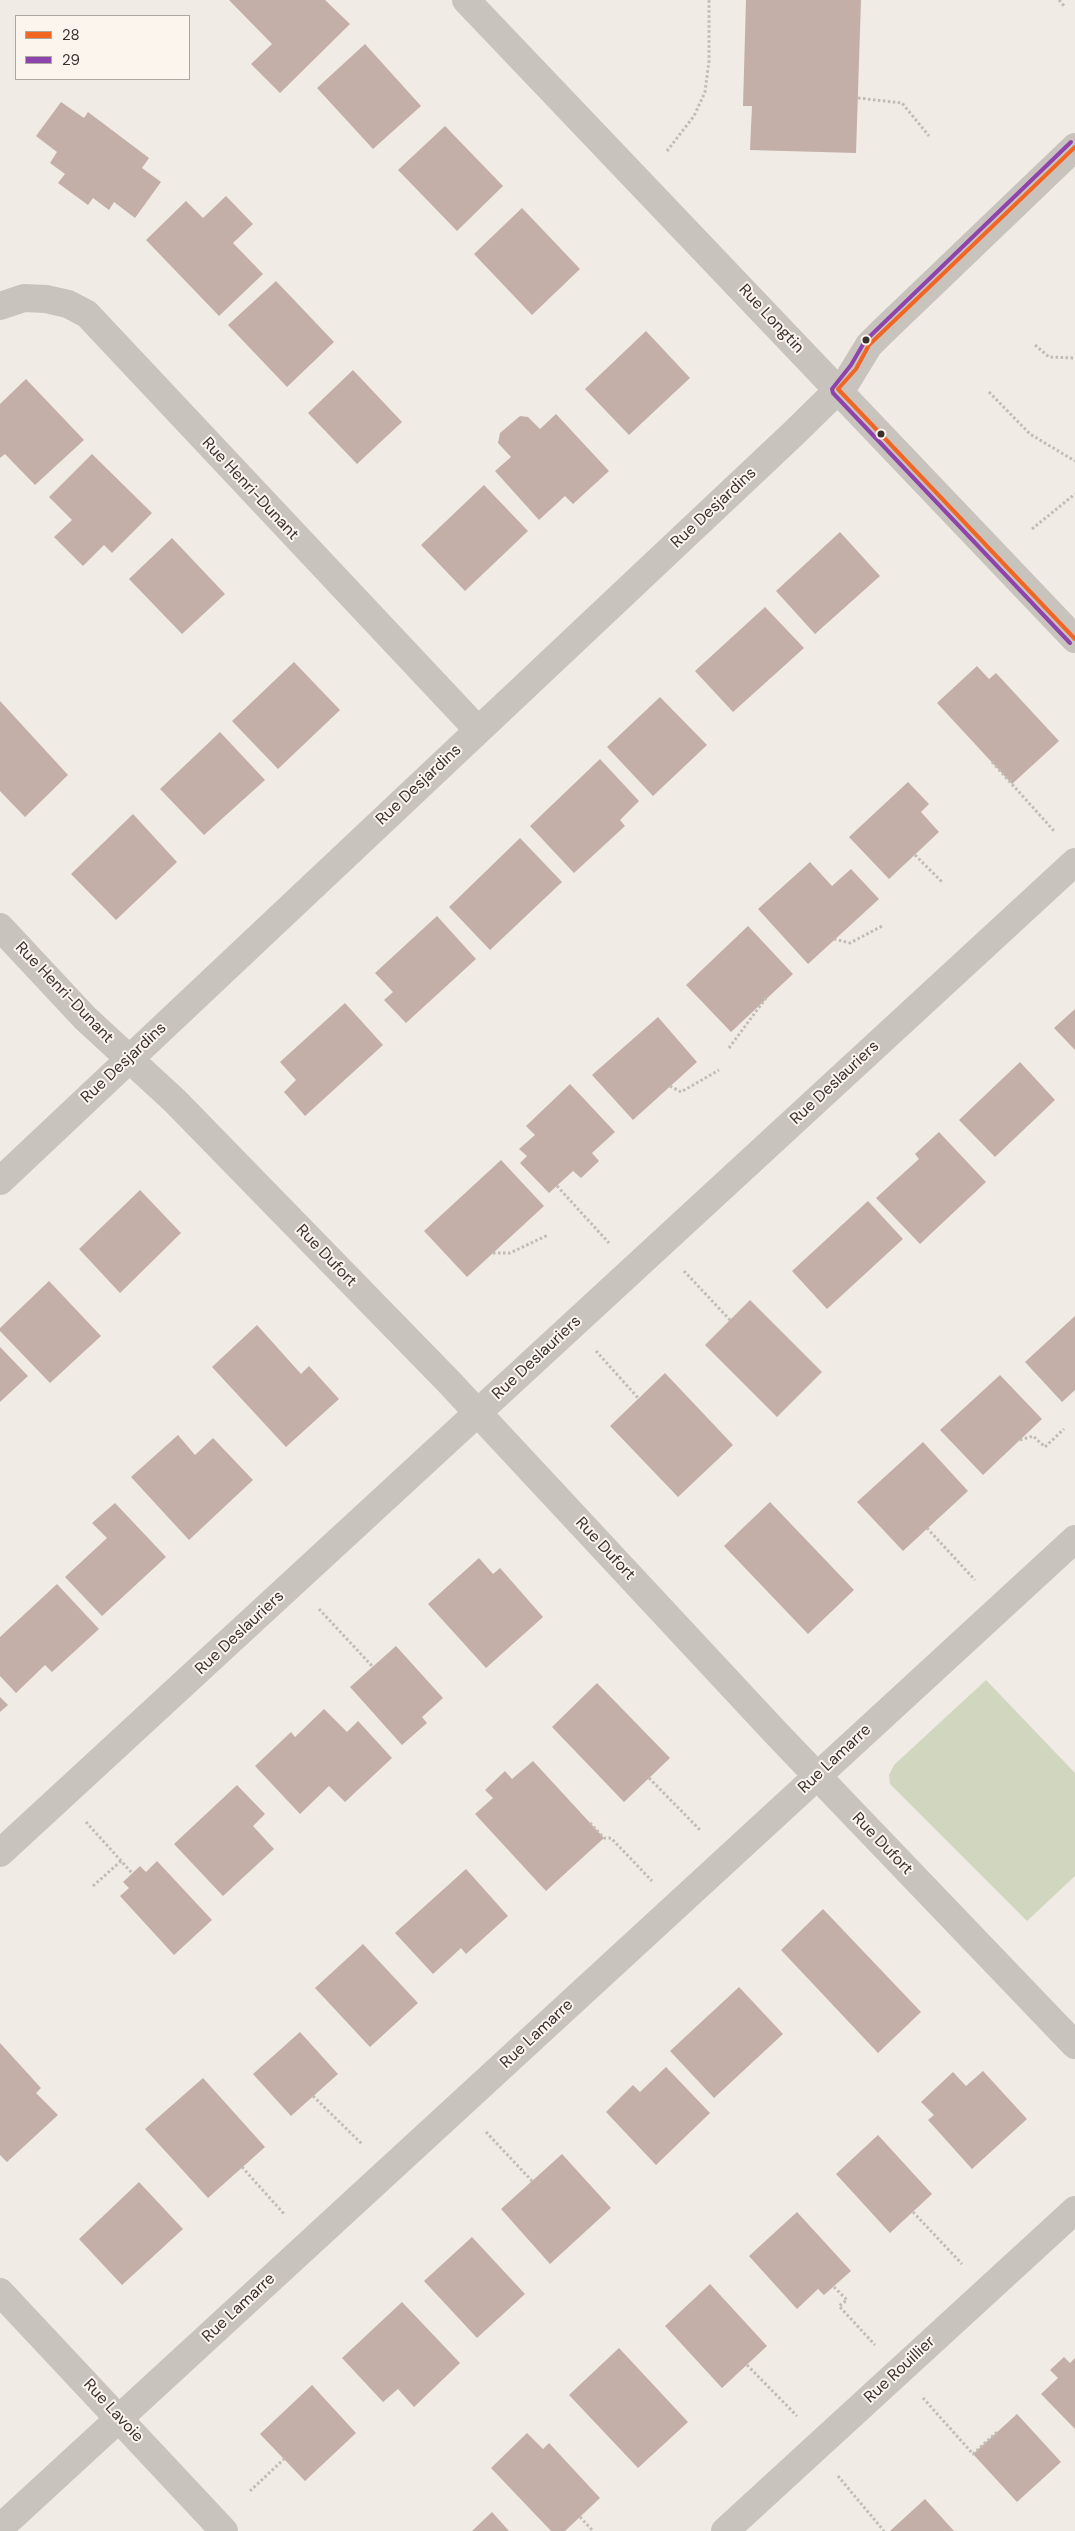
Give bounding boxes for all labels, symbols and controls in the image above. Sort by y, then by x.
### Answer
legend [15,15,190,80]
text: 28 [62,25,80,45]
text: 29 [62,50,80,70]
street label: Rue Longtin [734,281,808,357]
unlabelled marker [861,335,871,345]
unlabelled marker [876,429,886,439]
street label: Rue Henri-Dunant [198,434,302,544]
street label: Rue Desjardins [667,464,761,552]
street label: Rue Desjardins [372,741,466,829]
street label: Rue Henri-Dunant [11,938,117,1048]
street label: Rue Desjardins [77,1019,171,1107]
street label: Rue Deslauriers [787,1037,883,1129]
street label: Rue Dufort [292,1221,360,1291]
street label: Rue Deslauriers [489,1312,585,1404]
street label: Rue Dufort [571,1514,639,1584]
street label: Rue Deslauriers [192,1587,288,1679]
street label: Rue Lamarre [795,1720,875,1798]
street label: Rue Dufort [848,1809,916,1879]
street label: Rue Lamarre [497,1995,577,2073]
street label: Rue Lamarre [199,2269,279,2347]
street label: Rue Rouillier [861,2332,939,2408]
street label: Rue Lavoie [79,2375,147,2447]

